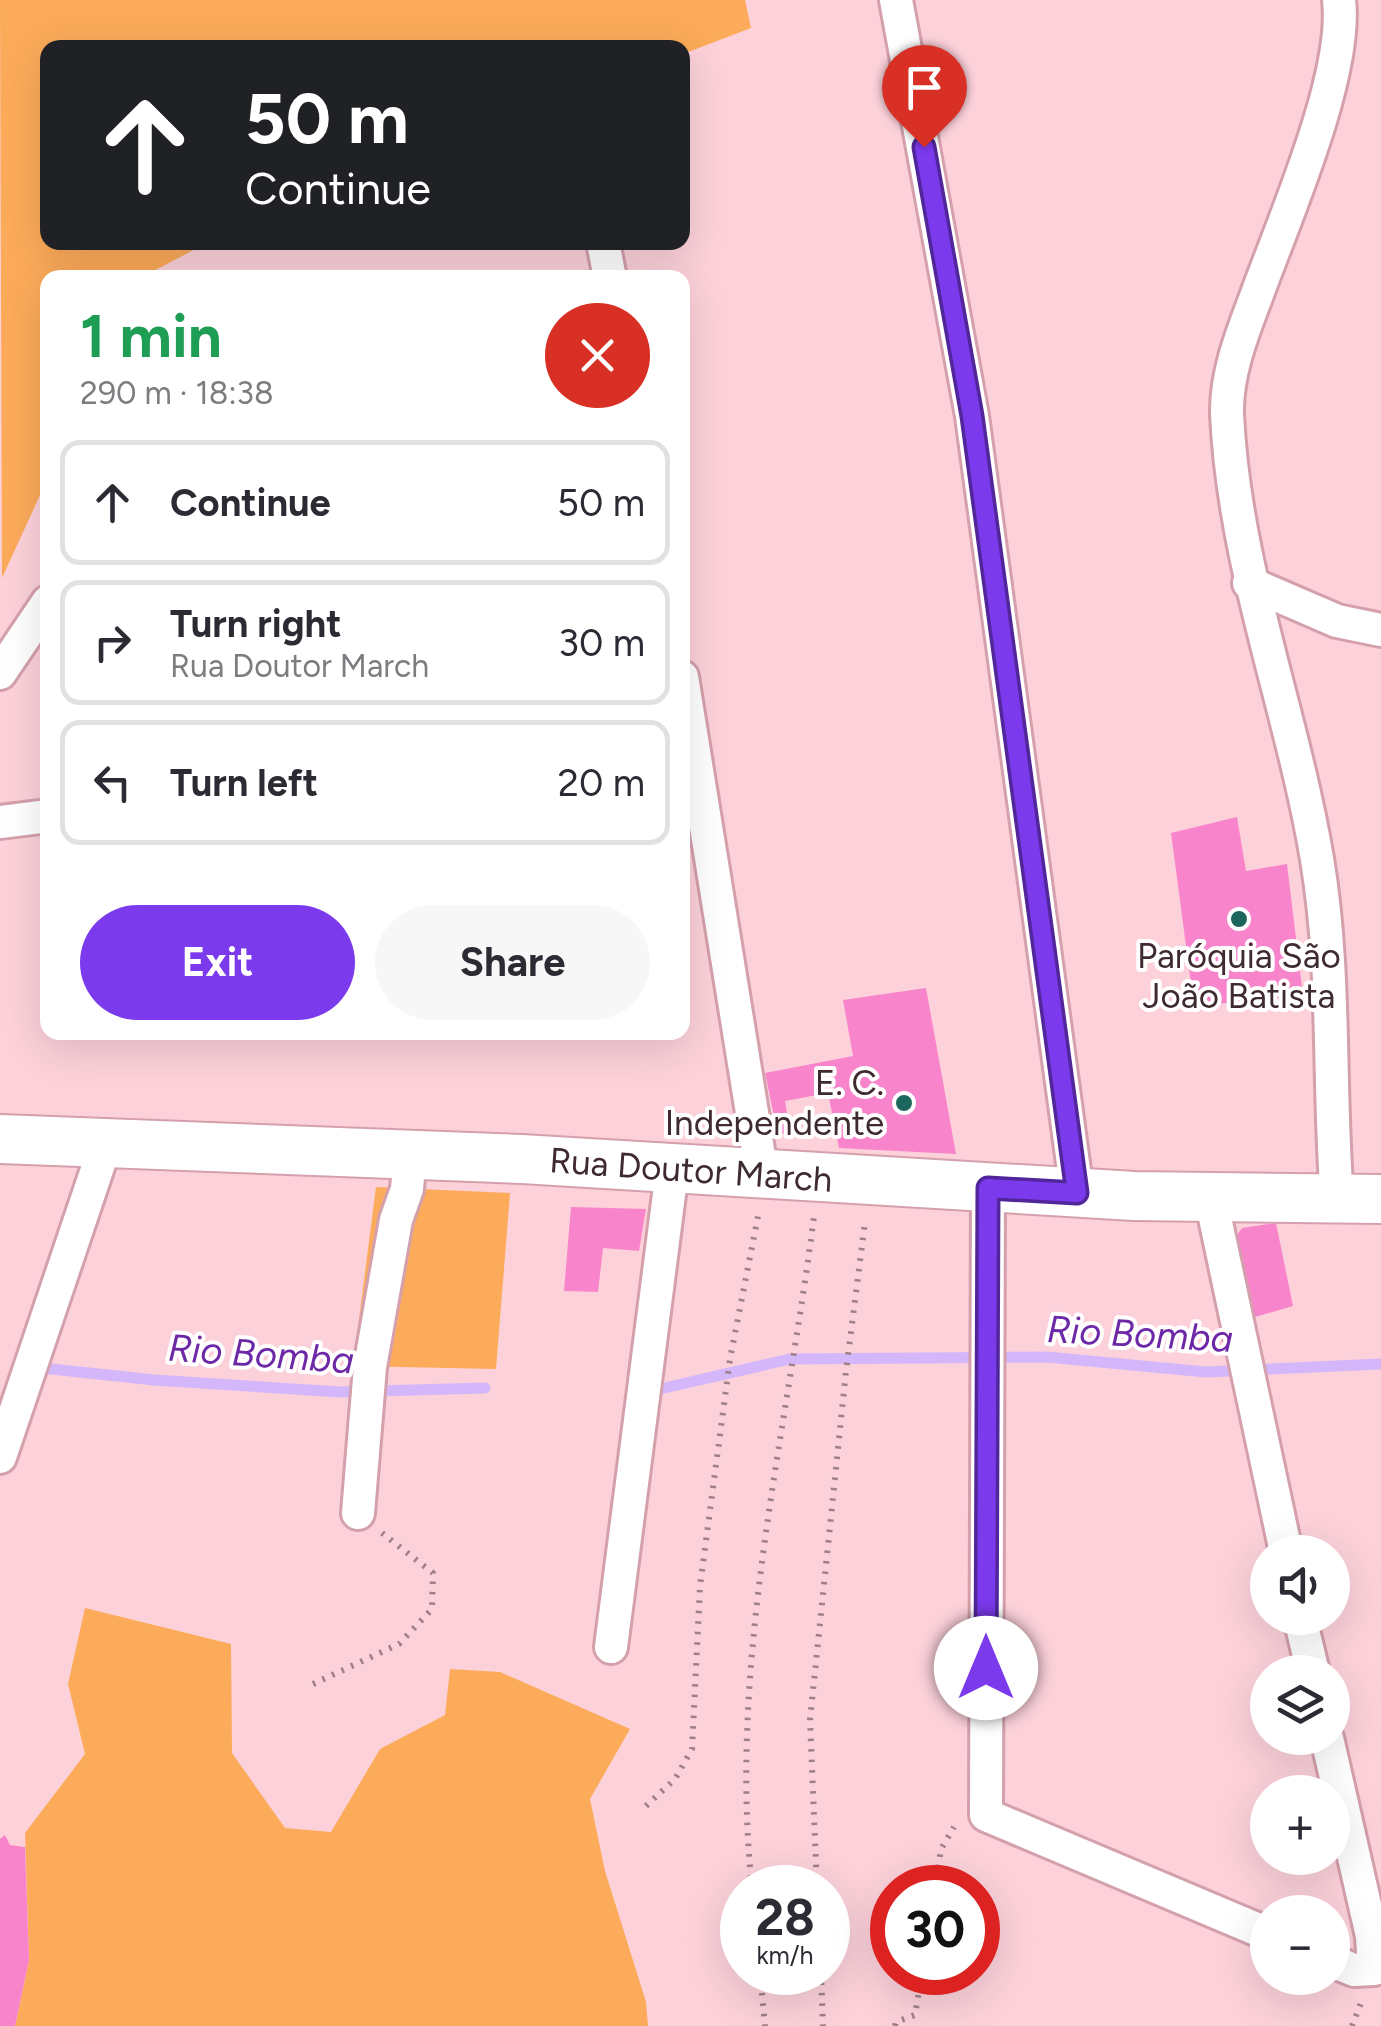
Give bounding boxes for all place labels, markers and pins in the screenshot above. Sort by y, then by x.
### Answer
pin [882,45,967,148]
marker: Paróquia São João Batista [1228,908,1250,930]
place label: Paróquia São João Batista [1137,935,1341,1017]
place label: E. C. Independente [665,1062,884,1144]
marker: E. C. Independente [893,1092,915,1114]

